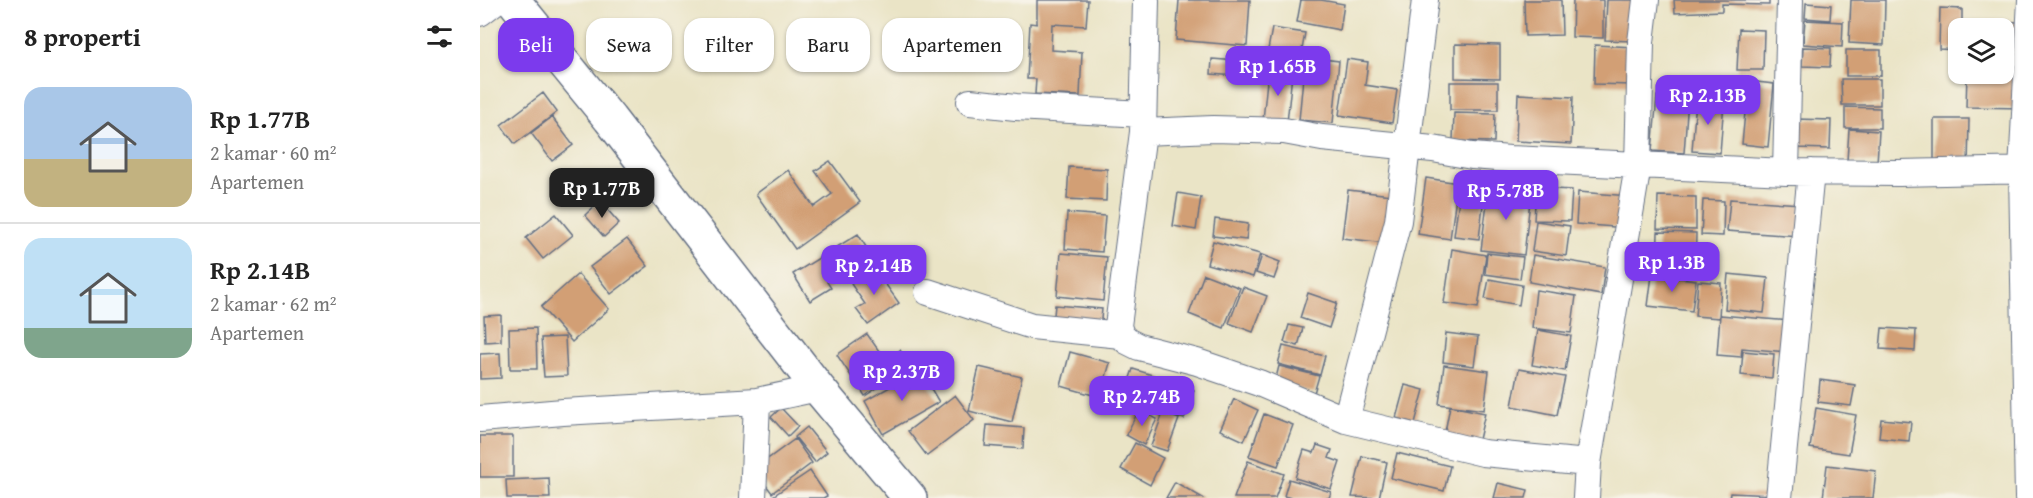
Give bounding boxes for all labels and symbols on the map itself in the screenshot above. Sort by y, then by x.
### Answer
pin: Rp 1.65B [1216,46,1340,97]
pin: Rp 2.13B [1646,75,1770,126]
pin: Rp 1.77B [540,168,664,219]
pin: Rp 5.78B [1444,170,1568,221]
pin: Rp 1.3B [1617,242,1727,293]
pin: Rp 2.14B [812,245,936,296]
pin: Rp 2.37B [840,351,964,402]
pin: Rp 2.74B [1080,376,1204,427]

